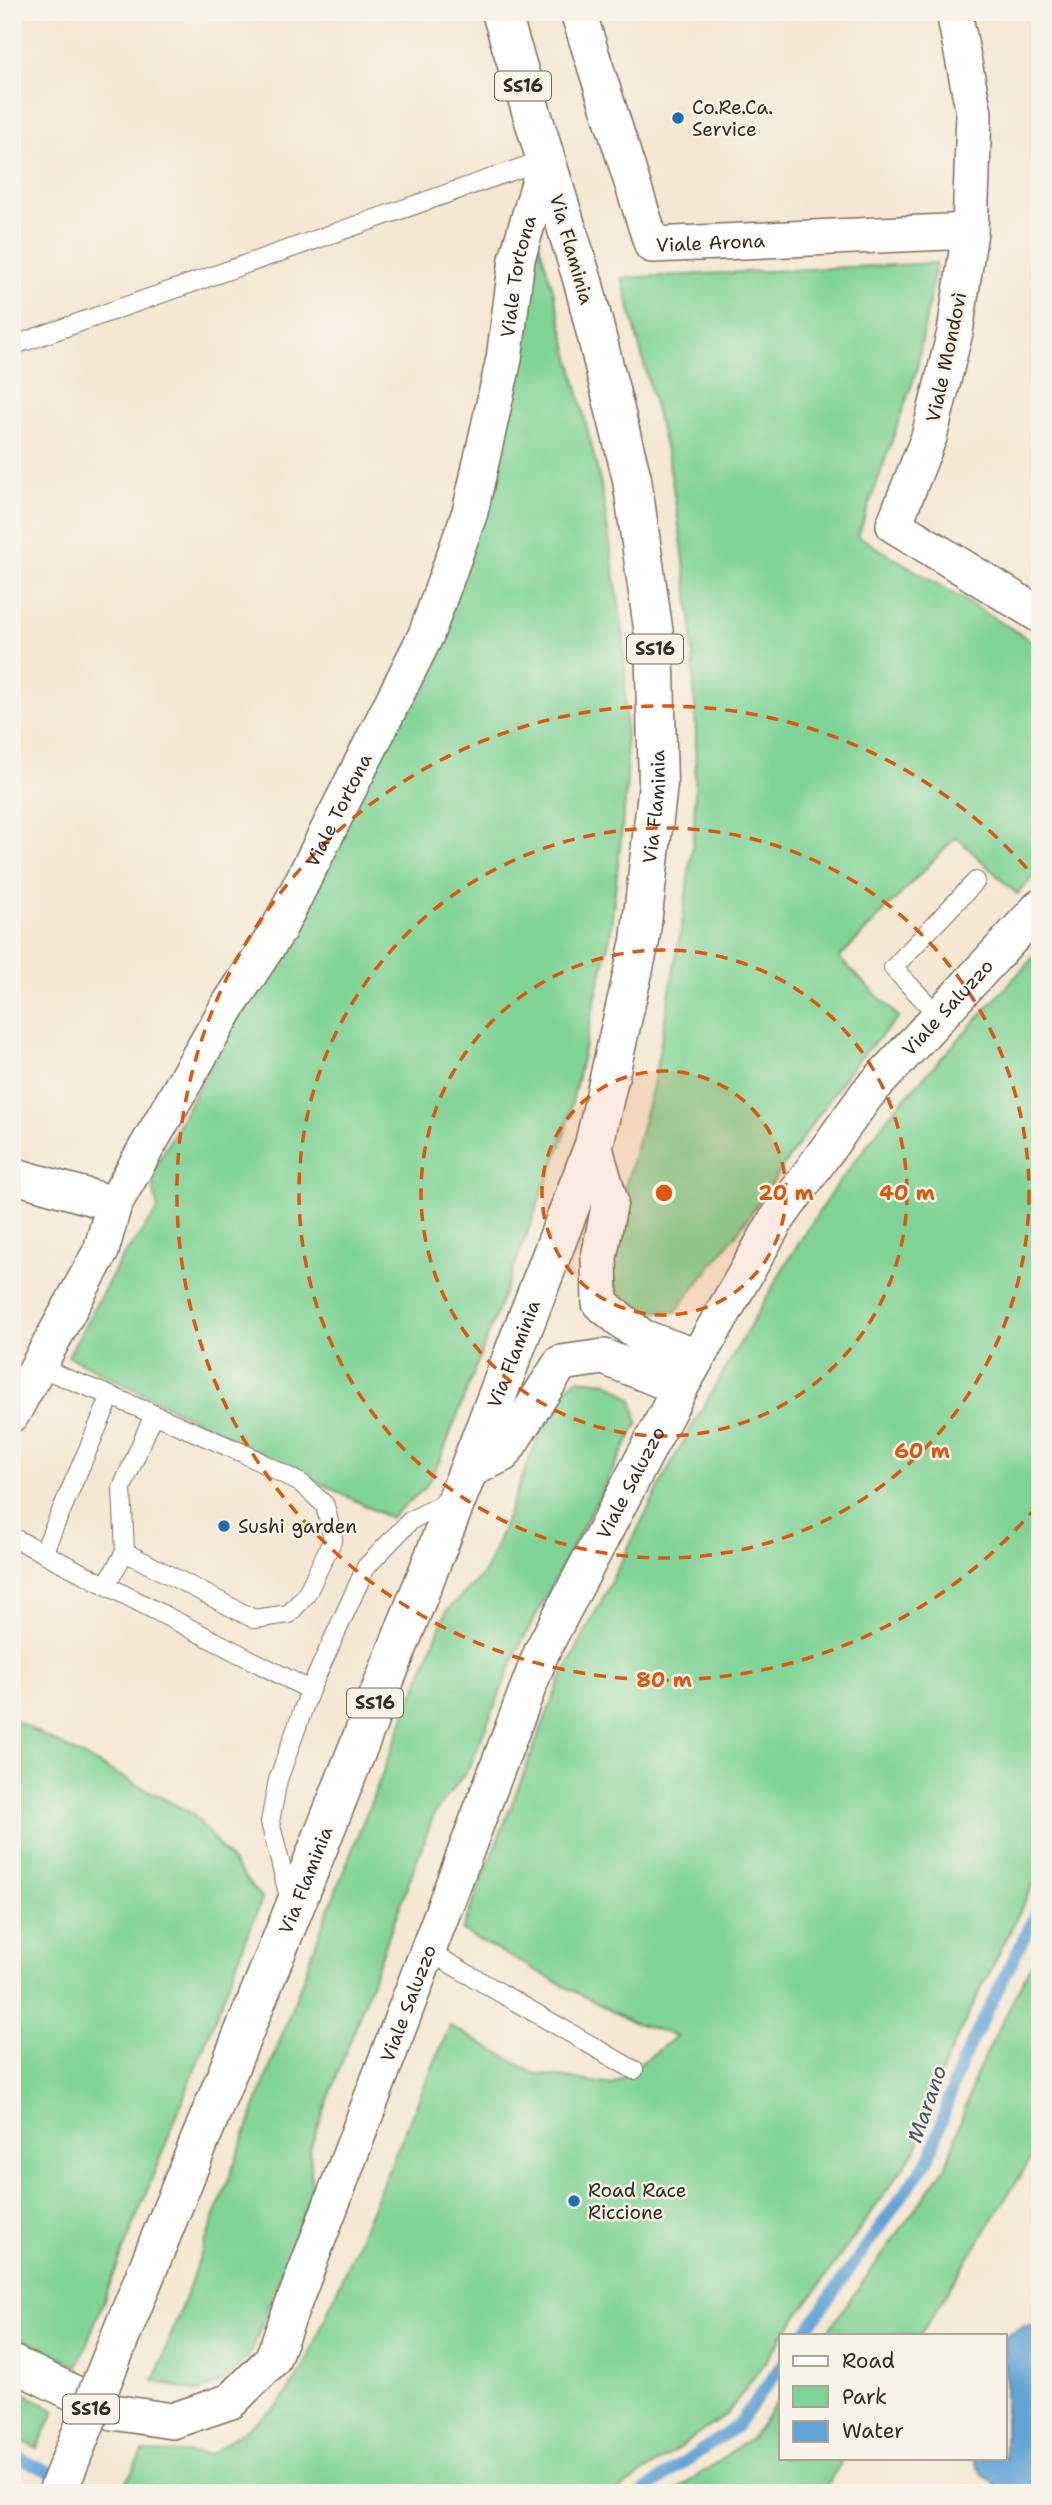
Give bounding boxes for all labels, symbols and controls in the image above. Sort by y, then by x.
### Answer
road number: SS16 [495,72,551,100]
place label: Co.Re.Ca. Service [692,95,773,142]
marker: Co.Re.Ca. Service [670,110,686,126]
street label: Via Flaminia [544,191,599,307]
street label: Viale Tortona [495,212,542,339]
street label: Viale Arona [656,228,766,258]
street label: Viale Mondovì [921,290,972,424]
road number: SS16 [627,634,683,664]
street label: Viale Tortona [300,749,378,872]
street label: Via Flaminia [637,750,671,865]
street label: Viale Saluzzo [896,954,999,1061]
text: 20 m [758,1179,814,1207]
text: 40 m [879,1179,935,1207]
centre of rings [652,1181,676,1205]
street label: Via Flaminia [482,1296,546,1412]
street label: Viale Saluzzo [591,1422,671,1543]
text: 60 m [894,1437,950,1465]
place label: Sushi garden [238,1514,357,1539]
marker: Sushi garden [216,1518,232,1534]
text: 80 m [636,1666,692,1694]
road number: SS16 [347,1688,403,1718]
street label: Via Flaminia [273,1823,338,1938]
street label: Viale Saluzzo [375,1941,442,2066]
water label: Marano [901,2062,953,2146]
place label: Road Race Riccione [588,2178,687,2225]
marker: Road Race Riccione [566,2193,582,2209]
legend [779,2334,1006,2460]
text: Road [842,2347,895,2375]
text: Park [842,2383,887,2411]
road number: SS16 [63,2395,119,2424]
text: Water [842,2417,904,2445]

